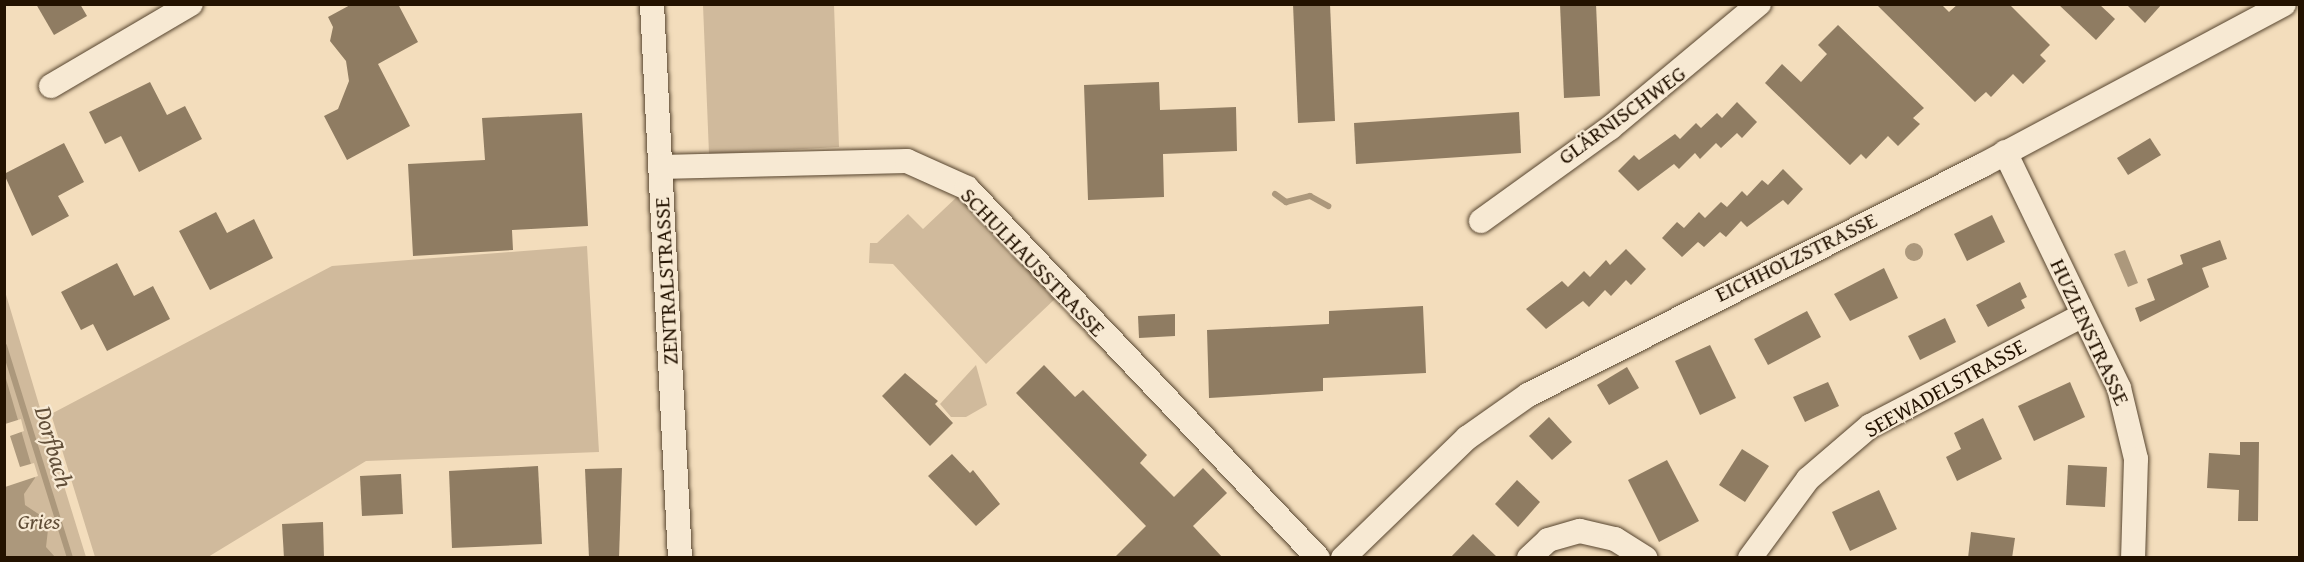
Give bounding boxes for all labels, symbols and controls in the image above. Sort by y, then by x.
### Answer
street label: GLÄRNISCHWEG [1553,60,1691,170]
street label: SCHULHAUSSTRASSE [955,182,1111,342]
street label: ZENTRALSTRASSE [648,196,684,366]
street label: EICHHOLZSTRASSE [1711,206,1881,308]
street label: HUZLENSTRASSE [2045,255,2135,409]
street label: SEEWADELSTRASSE [1860,333,2030,443]
water label: Dorfbach [29,403,79,491]
park label: Gries [18,509,60,535]

